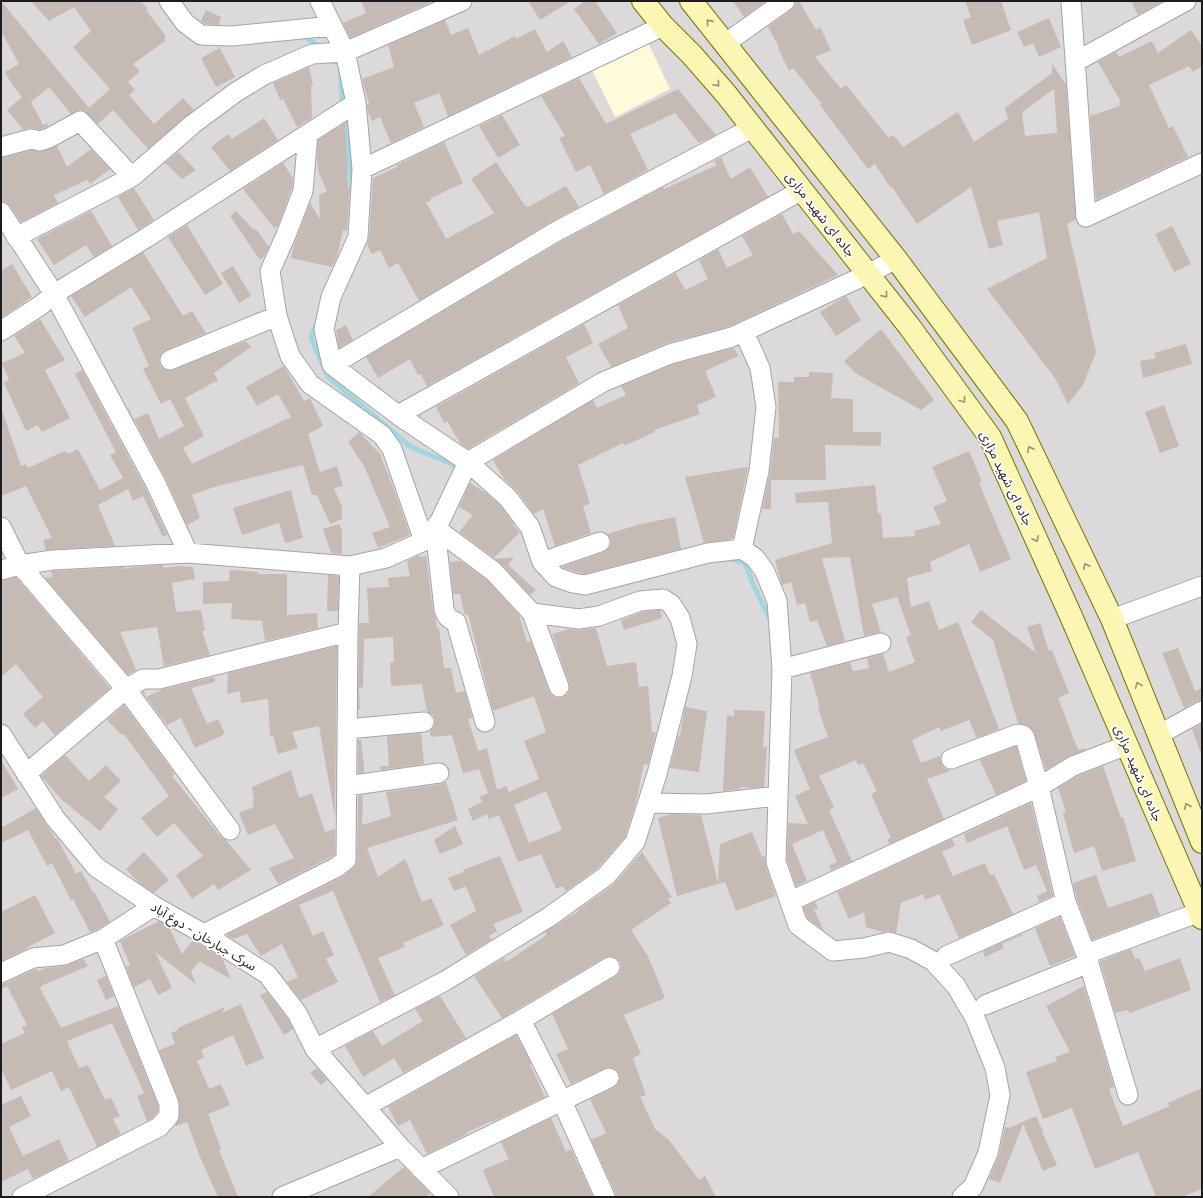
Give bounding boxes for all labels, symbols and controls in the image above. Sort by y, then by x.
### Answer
one-way arrow [706,19,713,27]
one-way arrow [713,79,720,87]
street label: جاده ای شهید مزاری [782,168,859,261]
one-way arrow [881,291,888,298]
one-way arrow [958,395,965,402]
street label: جاده ای شهید مزاری [976,428,1037,529]
one-way arrow [1027,446,1035,453]
one-way arrow [1031,535,1039,542]
one-way arrow [1083,563,1091,571]
one-way arrow [1135,682,1143,689]
street label: جاده ای شهید مزاری [1110,722,1167,825]
one-way arrow [1184,802,1192,809]
street label: سرک جبارخان - دوغ آباد [147,898,260,976]

